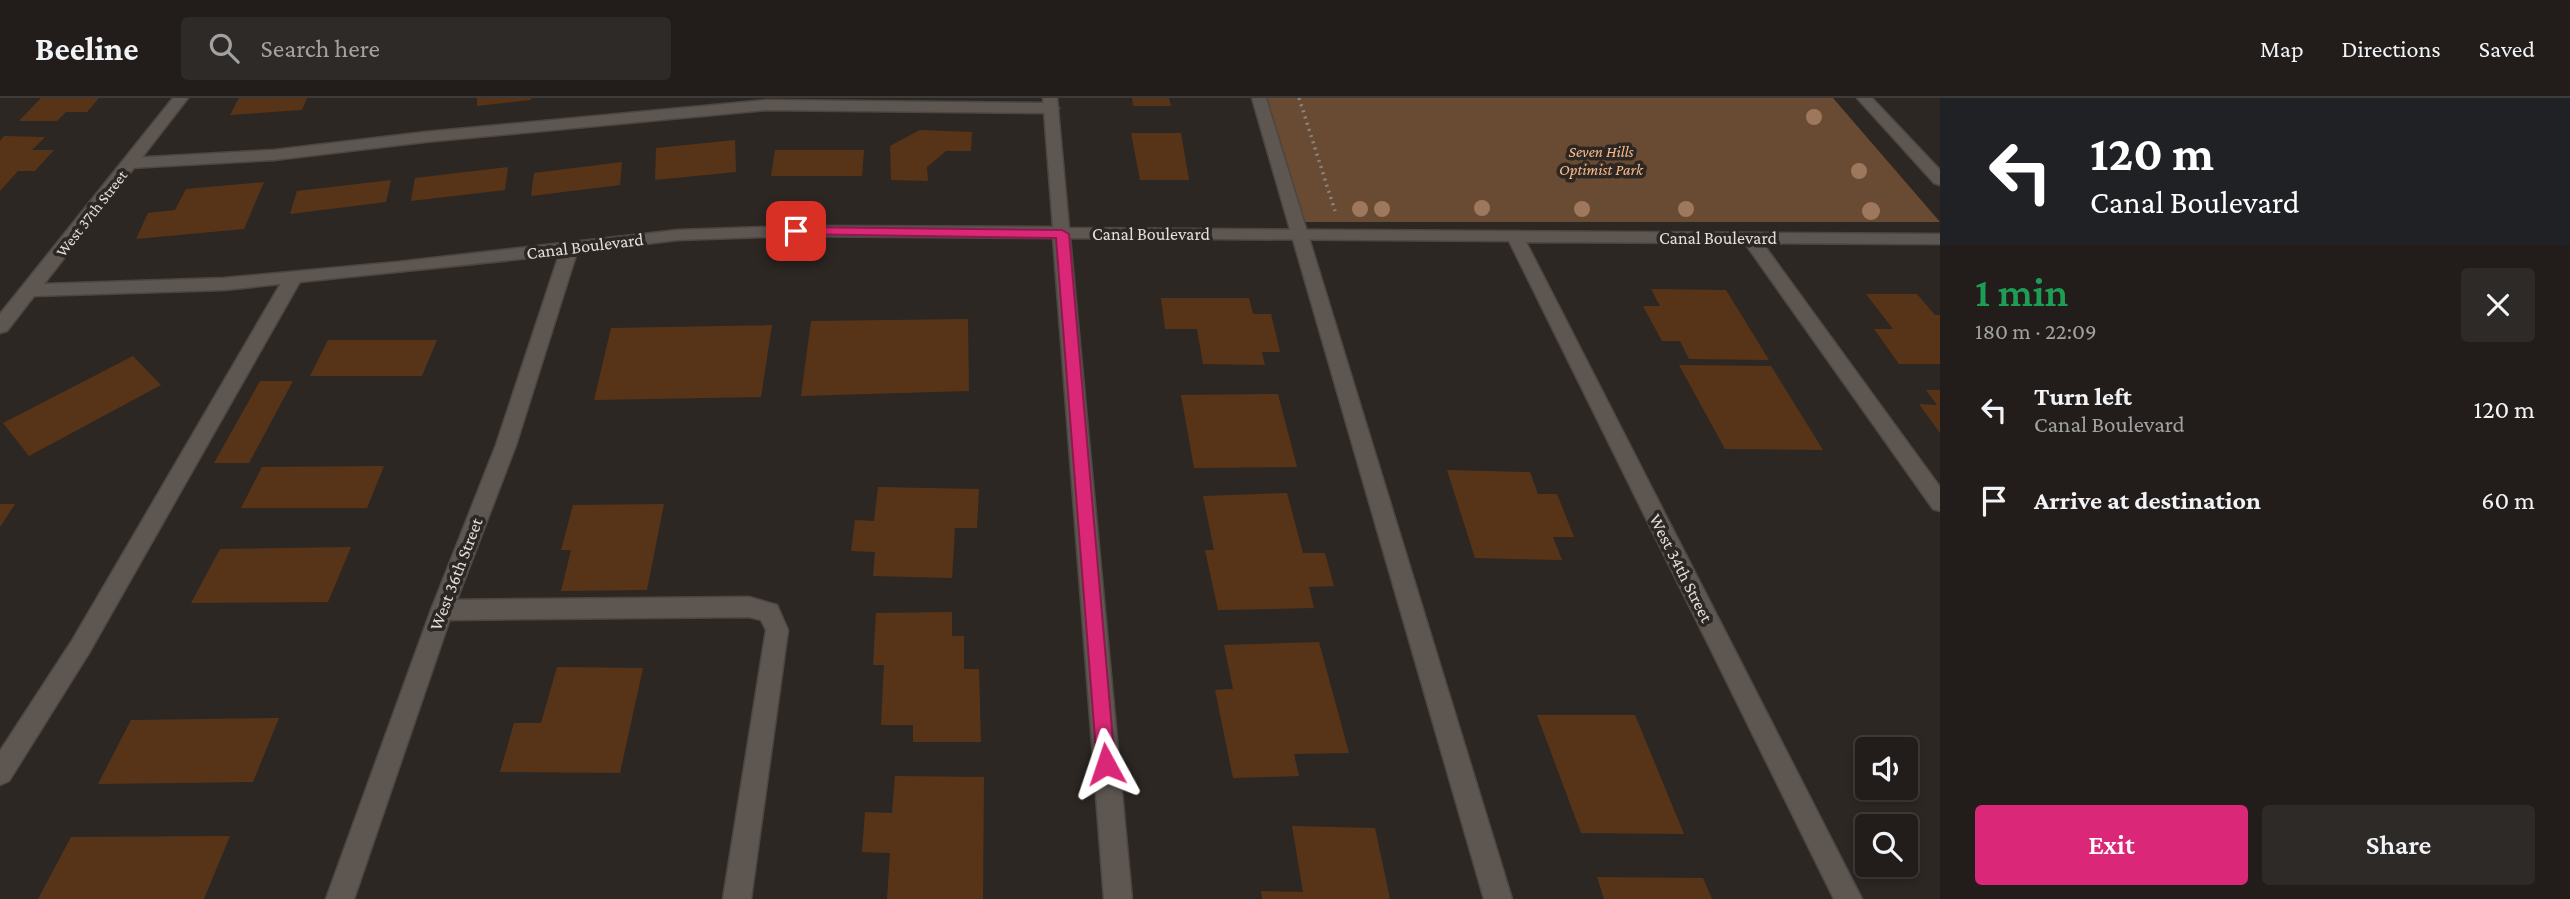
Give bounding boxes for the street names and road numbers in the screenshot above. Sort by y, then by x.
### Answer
street label: West 37th Street [52,166,131,260]
street label: Canal Boulevard [1092,224,1210,244]
street label: Canal Boulevard [1659,228,1777,248]
street label: Canal Boulevard [525,229,645,263]
street label: West 34th Street [1645,510,1717,626]
street label: West 36th Street [425,514,487,633]

